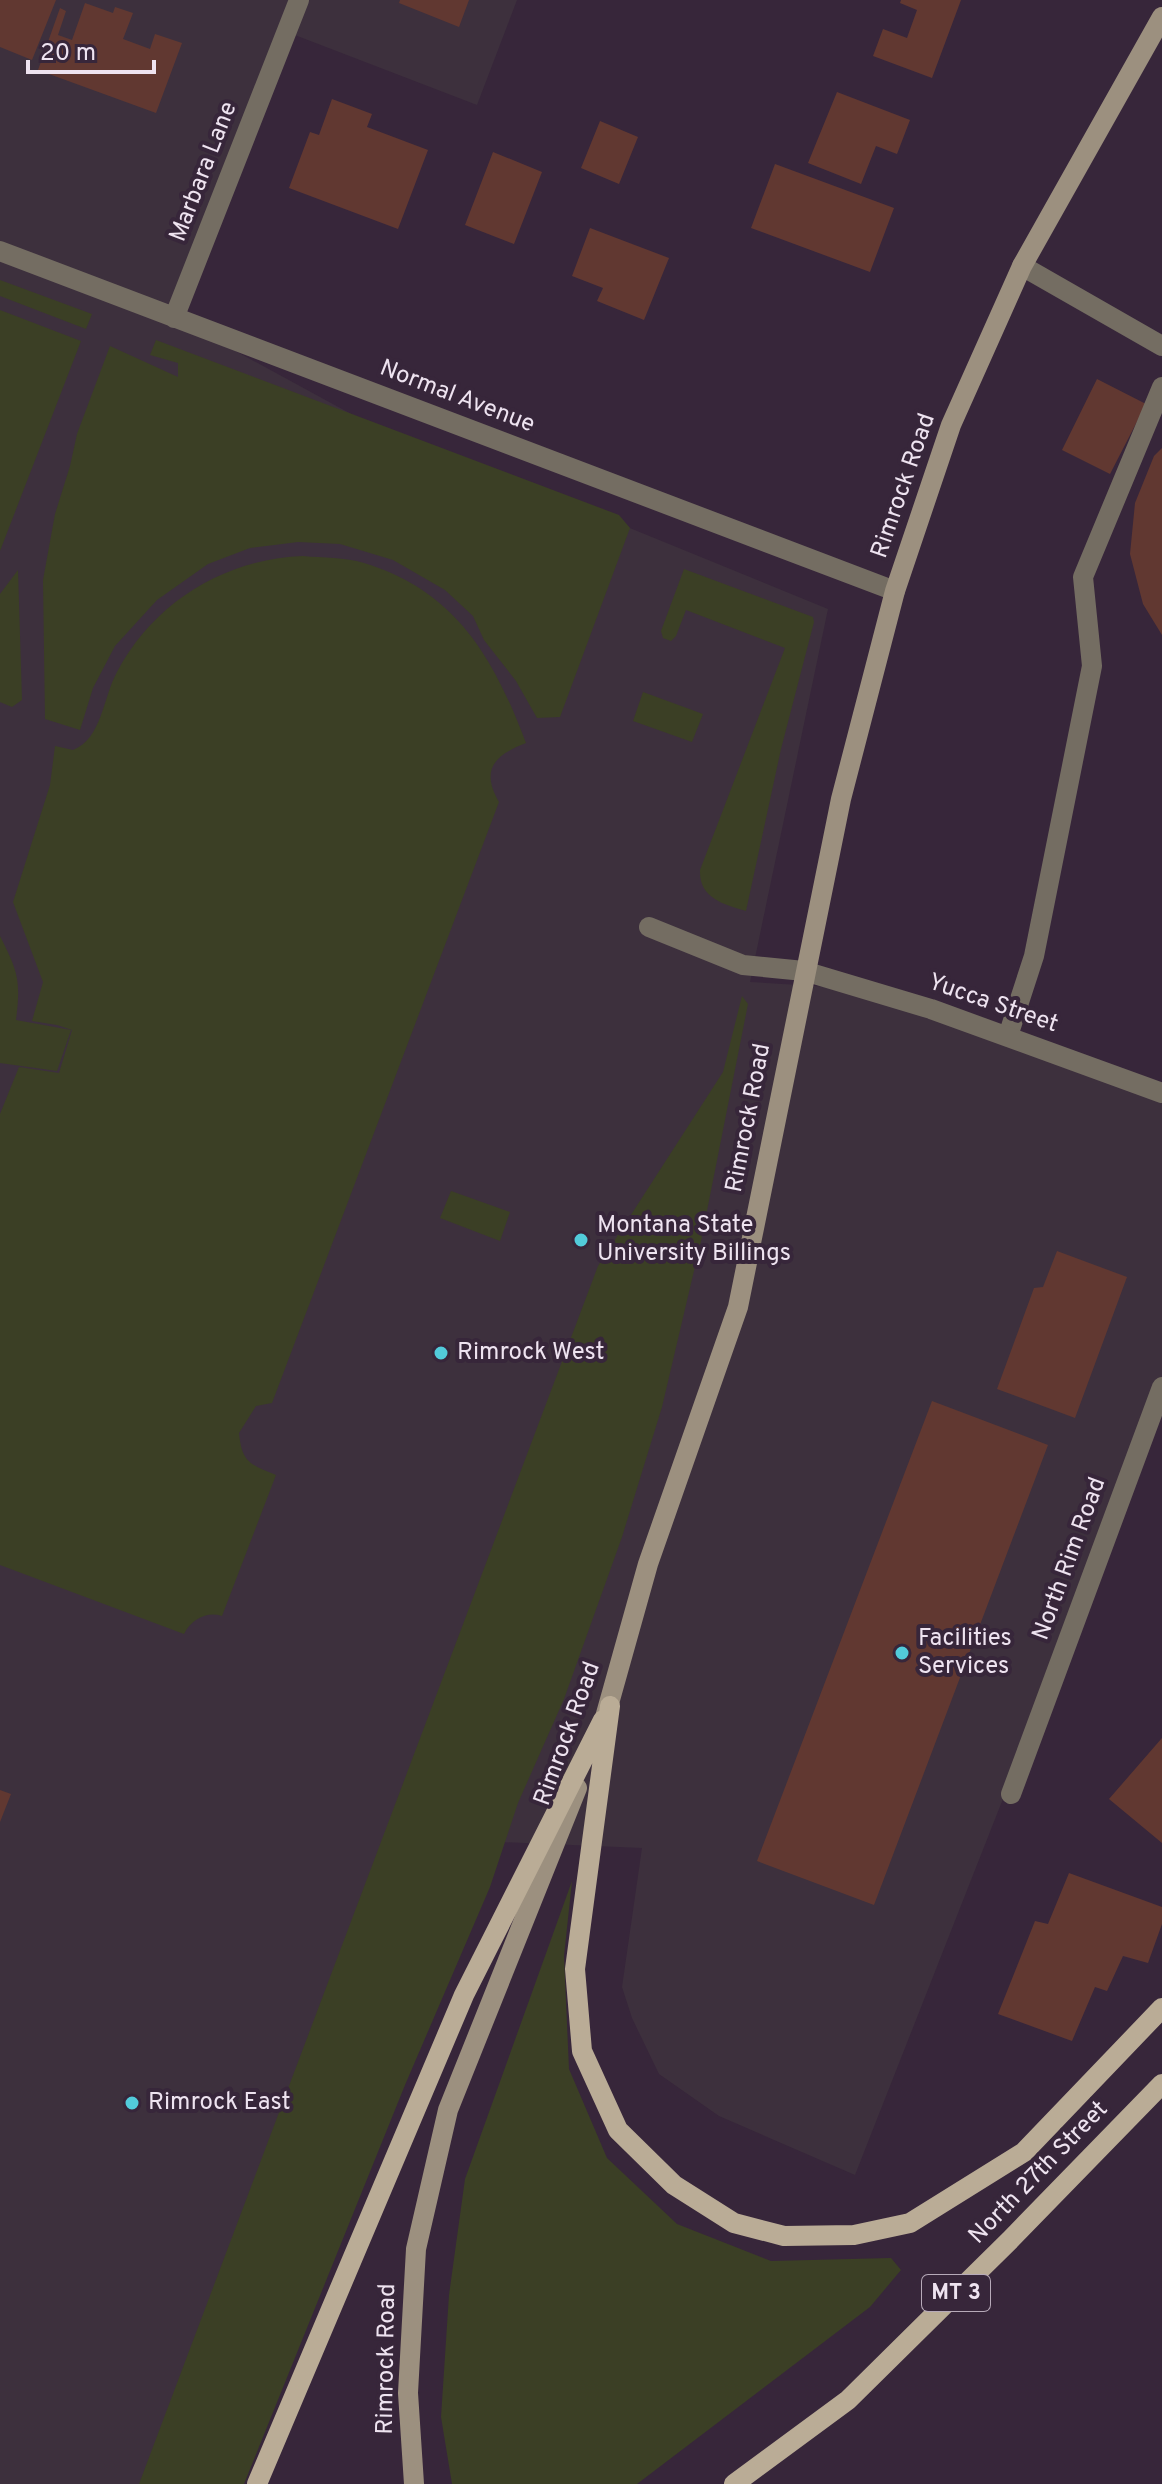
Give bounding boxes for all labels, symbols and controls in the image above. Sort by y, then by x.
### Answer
scale bar [28,24,154,74]
text: 20 m [40,39,96,69]
street label: Marbara Lane [164,98,244,246]
street label: Normal Avenue [375,354,539,440]
street label: Rimrock Road [865,410,943,562]
street label: Yucca Street [924,968,1062,1040]
street label: Rimrock Road [720,1041,778,1195]
place label: Montana State University Billings [597,1211,791,1269]
marker: Montana State University Billings [572,1231,590,1249]
place label: Rimrock West [457,1338,605,1368]
marker: Rimrock West [432,1344,450,1362]
street label: North Rim Road [1027,1473,1113,1645]
place label: Facilities Services [918,1624,1012,1682]
marker: Facilities Services [893,1644,911,1662]
street label: Rimrock Road [528,1658,608,1810]
place label: Rimrock East [148,2088,291,2118]
marker: Rimrock East [123,2094,141,2112]
street label: North 27th Street [963,2095,1115,2251]
road number: MT 3 [922,2275,990,2311]
street label: Rimrock Road [371,2283,403,2435]

